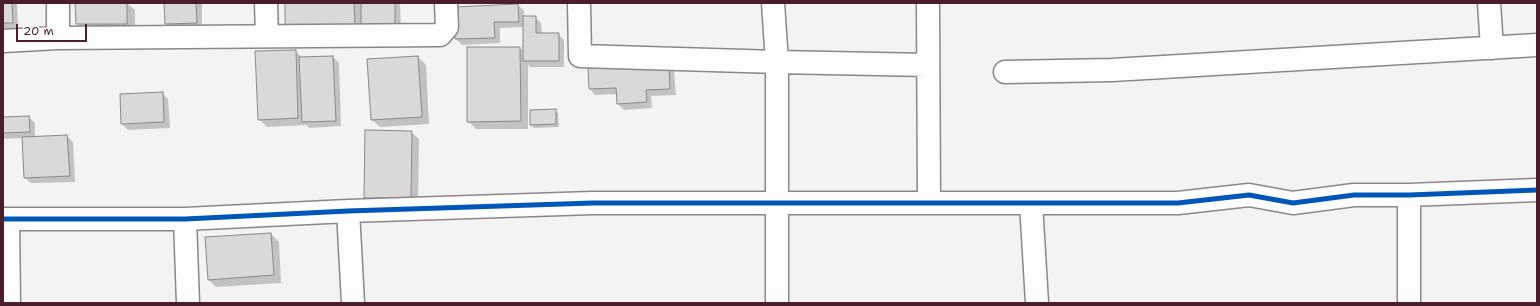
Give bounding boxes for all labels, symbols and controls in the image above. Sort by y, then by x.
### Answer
scale bar [18,16,89,42]
text: 20 m [23,23,54,39]

